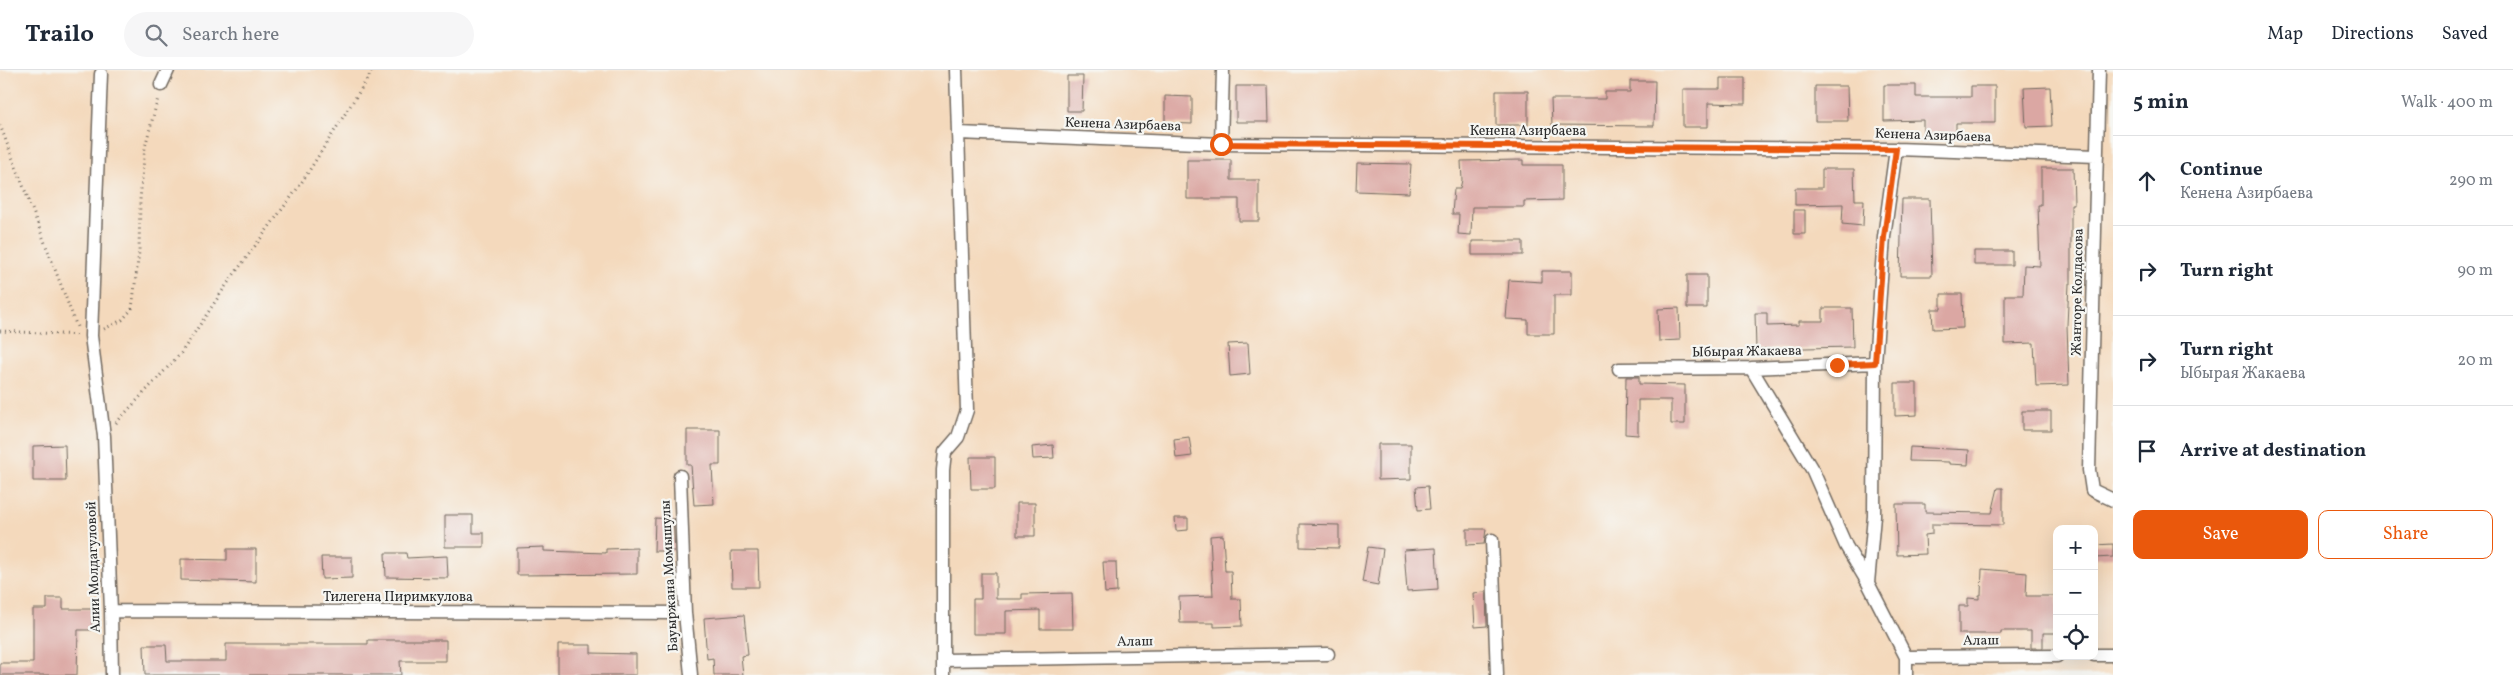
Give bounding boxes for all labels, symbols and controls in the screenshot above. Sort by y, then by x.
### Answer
search box [124,12,474,57]
text: Trailo [25,18,94,52]
icon: search [142,21,170,49]
text: Search here [182,22,279,48]
text: Map [2267,22,2303,47]
text: Directions [2331,22,2414,47]
text: Saved [2442,22,2488,47]
text: 5 min [2133,88,2189,117]
text: Walk · 400 m [2401,92,2493,114]
street label: Кенена Азирбаева [1064,113,1182,137]
street label: Кенена Азирбаева [1470,122,1586,141]
street label: Кенена Азирбаева [1874,124,1992,148]
route start [1210,133,1233,156]
text: Continue [2180,157,2263,183]
icon: ahead [2133,167,2161,195]
text: 290 m [2449,170,2493,192]
text: Кенена Азирбаева [2180,183,2313,205]
street label: Жанторе Колдасова [2067,228,2089,356]
icon: right [2133,257,2161,285]
text: Turn right [2180,258,2273,284]
text: 90 m [2457,260,2493,282]
text: Turn right [2180,337,2273,363]
street label: Ыбырая Жакаева [1692,342,1802,362]
icon: right [2133,347,2161,375]
text: 20 m [2458,350,2493,372]
route end [1826,354,1849,377]
text: Ыбырая Жакаева [2180,363,2306,385]
icon: arrive [2133,437,2161,465]
text: Arrive at destination [2180,438,2366,464]
street label: Бауыржана Момышулы [657,499,683,652]
street label: Алии Молдагуловой [82,500,106,633]
button: Save [2133,510,2308,559]
button: Share [2318,510,2493,559]
map controls [2053,525,2098,660]
button: + [2053,525,2098,570]
button: − [2053,570,2098,615]
street label: Тилегена Пиримкулова [323,588,473,607]
button: locate [2053,615,2098,660]
street label: Алаш [1963,631,2000,651]
street label: Алаш [1117,632,1154,652]

